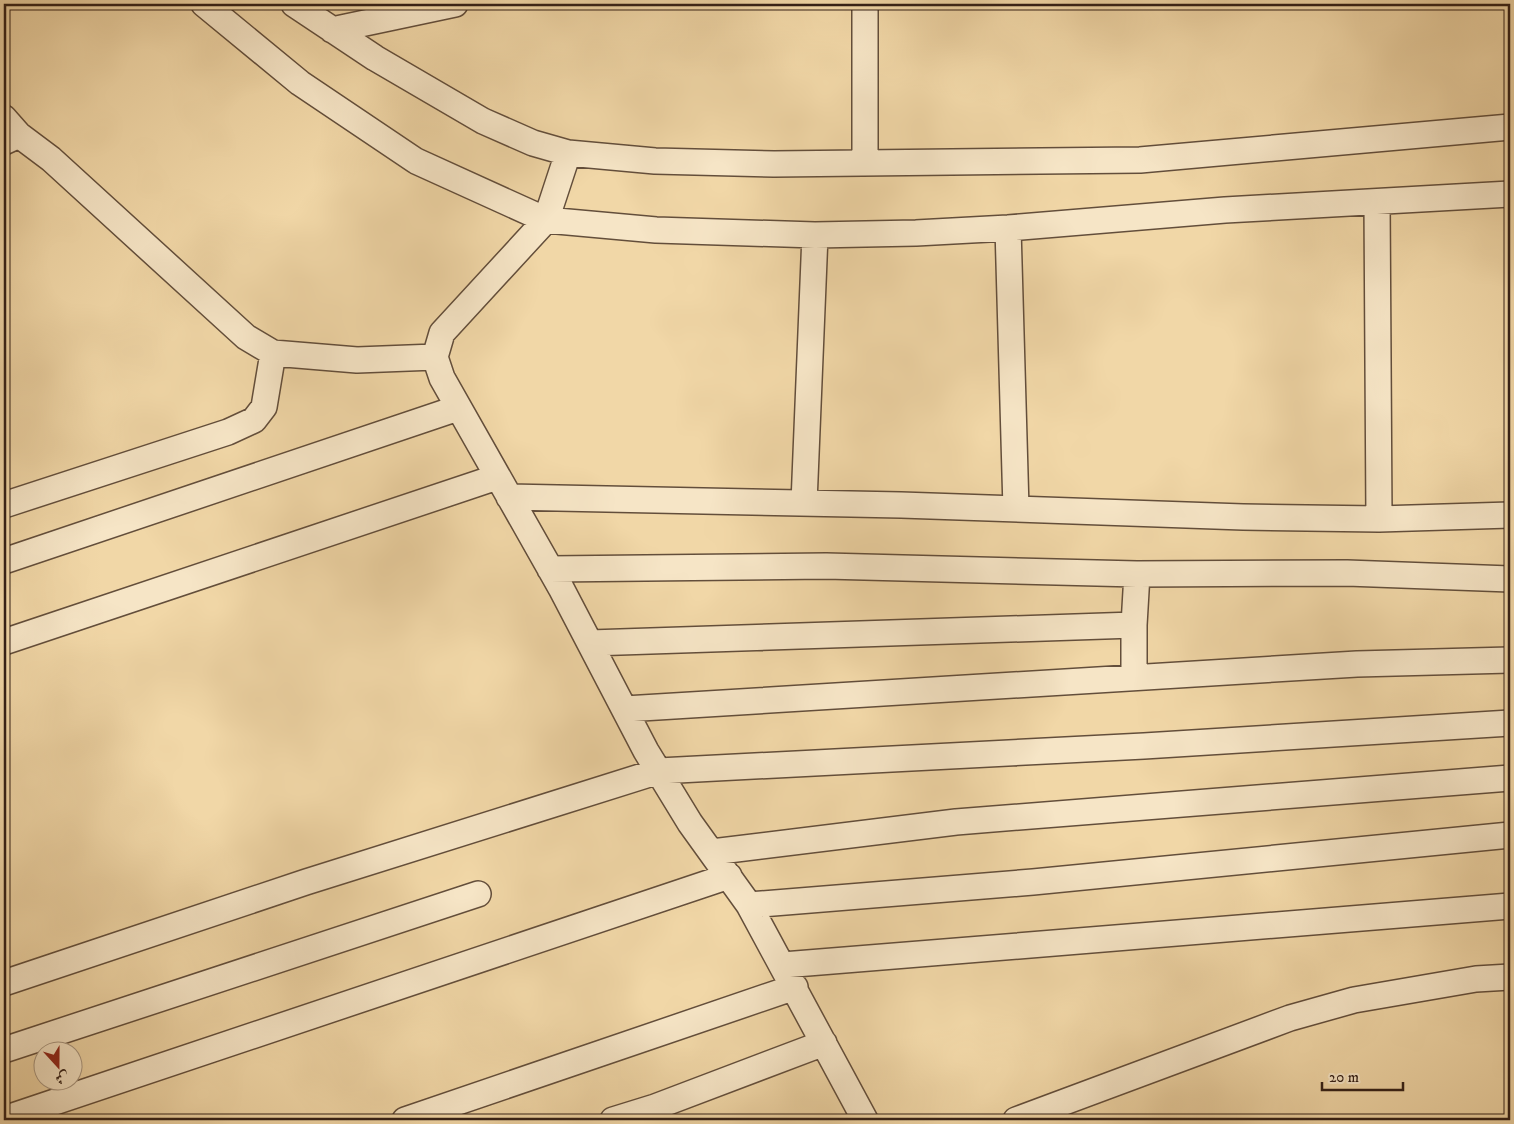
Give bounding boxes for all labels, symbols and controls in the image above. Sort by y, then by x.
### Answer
north arrow [32,1042,82,1092]
scale bar [1322,1059,1403,1091]
text: ش [52,1066,72,1088]
text: 20 m [1329,1068,1359,1087]

